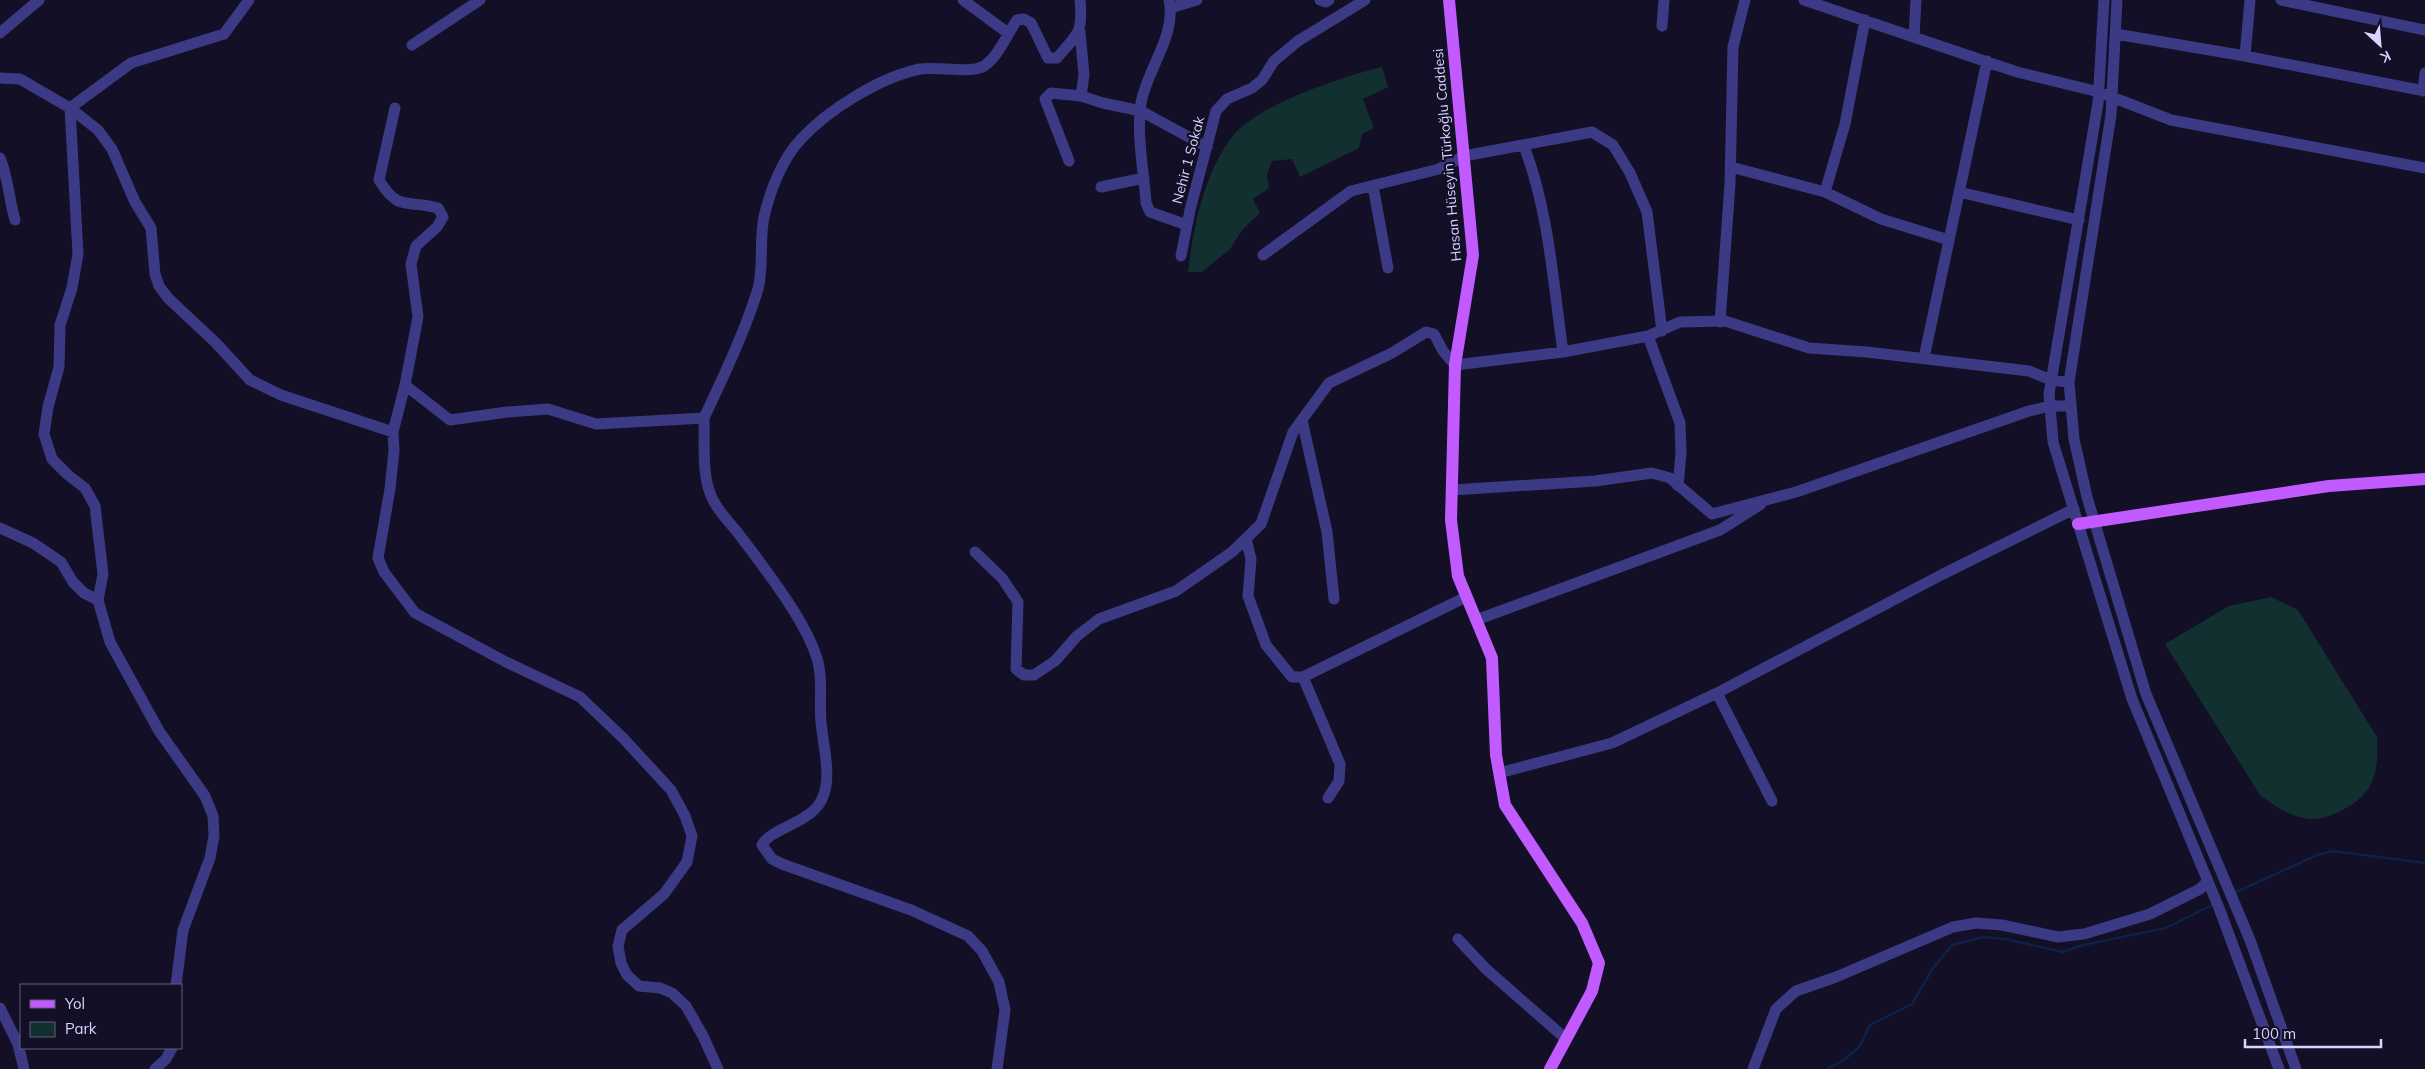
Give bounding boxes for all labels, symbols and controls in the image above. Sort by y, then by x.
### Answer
north arrow [2355,20,2405,70]
text: K [2377,47,2394,67]
street label: Hasan Hüseyin Türkoğlu Caddesi [1429,48,1465,262]
street label: Nehir 1 Sokak [1168,114,1209,206]
legend [20,984,182,1049]
text: Yol [64,994,85,1013]
scale bar [2245,1016,2381,1048]
text: Park [65,1019,97,1038]
text: 100 m [2252,1024,2296,1043]

